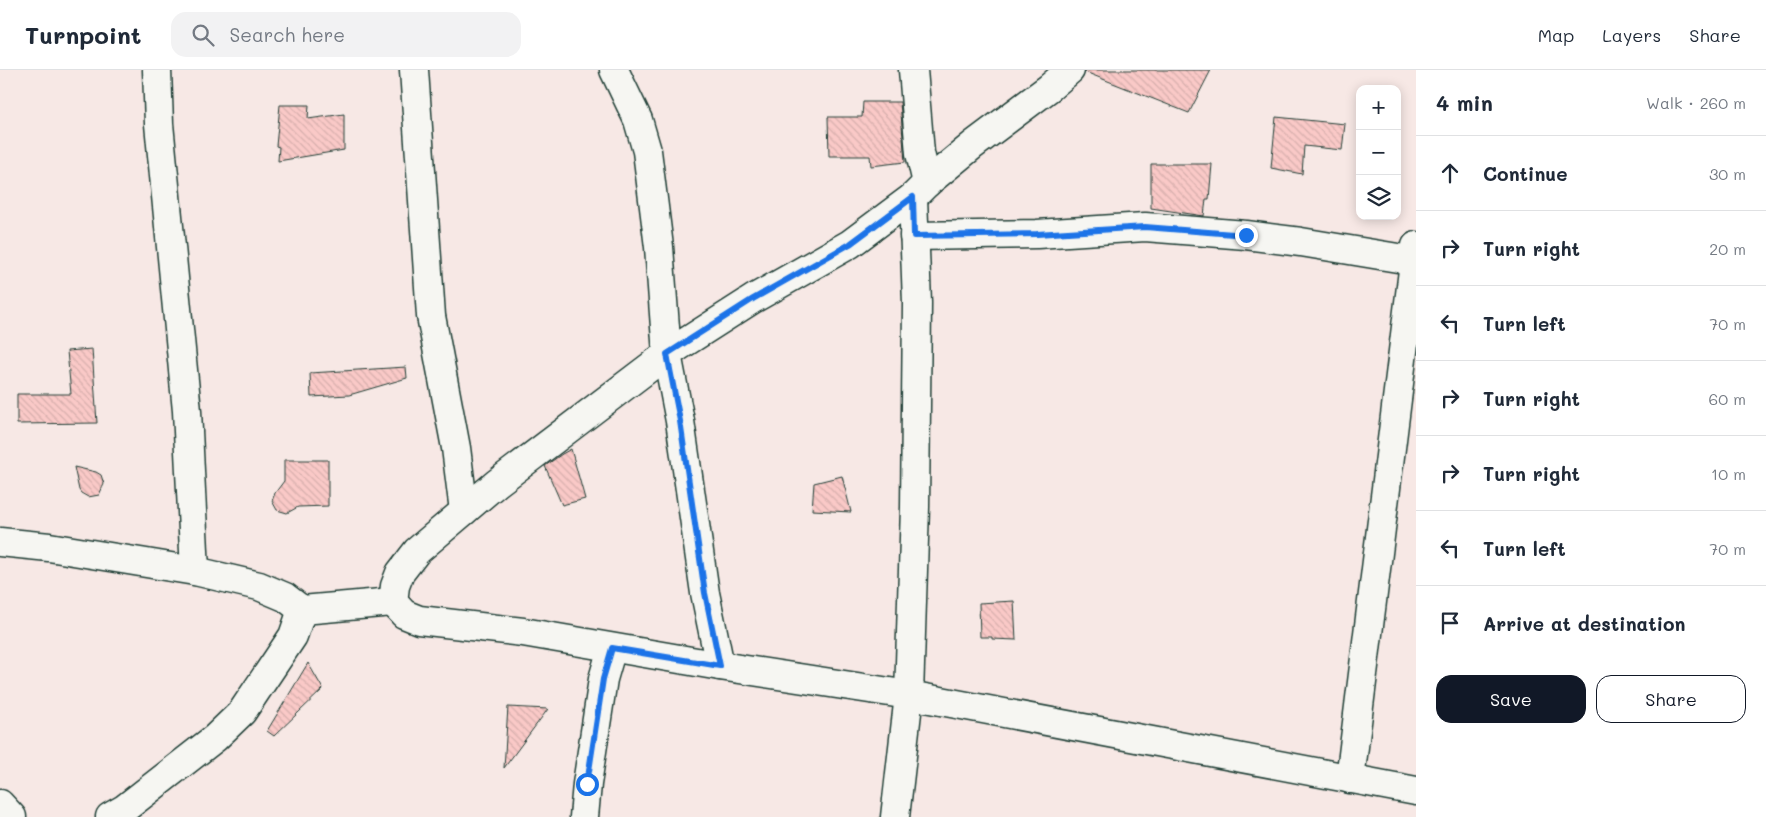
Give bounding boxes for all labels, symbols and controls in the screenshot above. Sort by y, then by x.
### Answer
search box [171,12,521,57]
text: Turnpoint [25,19,141,50]
icon: search [189,21,217,49]
text: Search here [229,22,345,47]
text: Map [1538,23,1574,47]
text: Layers [1602,23,1661,47]
text: Share [1689,23,1741,47]
map controls [1356,85,1401,220]
button: + [1356,85,1401,130]
text: 4 min [1436,89,1493,116]
text: Walk · 260 m [1646,92,1746,113]
button: − [1356,130,1401,175]
icon: ahead [1436,159,1464,187]
text: Continue [1483,161,1568,186]
text: 30 m [1709,163,1746,184]
button: layers [1356,175,1401,220]
route end [1235,224,1258,247]
icon: right [1436,234,1464,262]
text: Turn right [1483,236,1580,261]
text: 20 m [1709,238,1746,259]
icon: left [1436,309,1464,337]
text: Turn left [1483,311,1566,336]
text: 70 m [1709,313,1746,334]
icon: right [1436,384,1464,412]
text: Turn right [1483,386,1580,411]
text: 60 m [1709,388,1746,409]
icon: right [1436,459,1464,487]
text: Turn right [1483,461,1580,486]
text: 10 m [1711,463,1746,484]
icon: left [1436,534,1464,562]
text: Turn left [1483,536,1566,561]
text: 70 m [1709,538,1746,559]
icon: arrive [1436,609,1464,637]
text: Arrive at destination [1483,611,1686,636]
button: Save [1436,675,1586,723]
button: Share [1596,675,1746,723]
route start [576,773,599,796]

